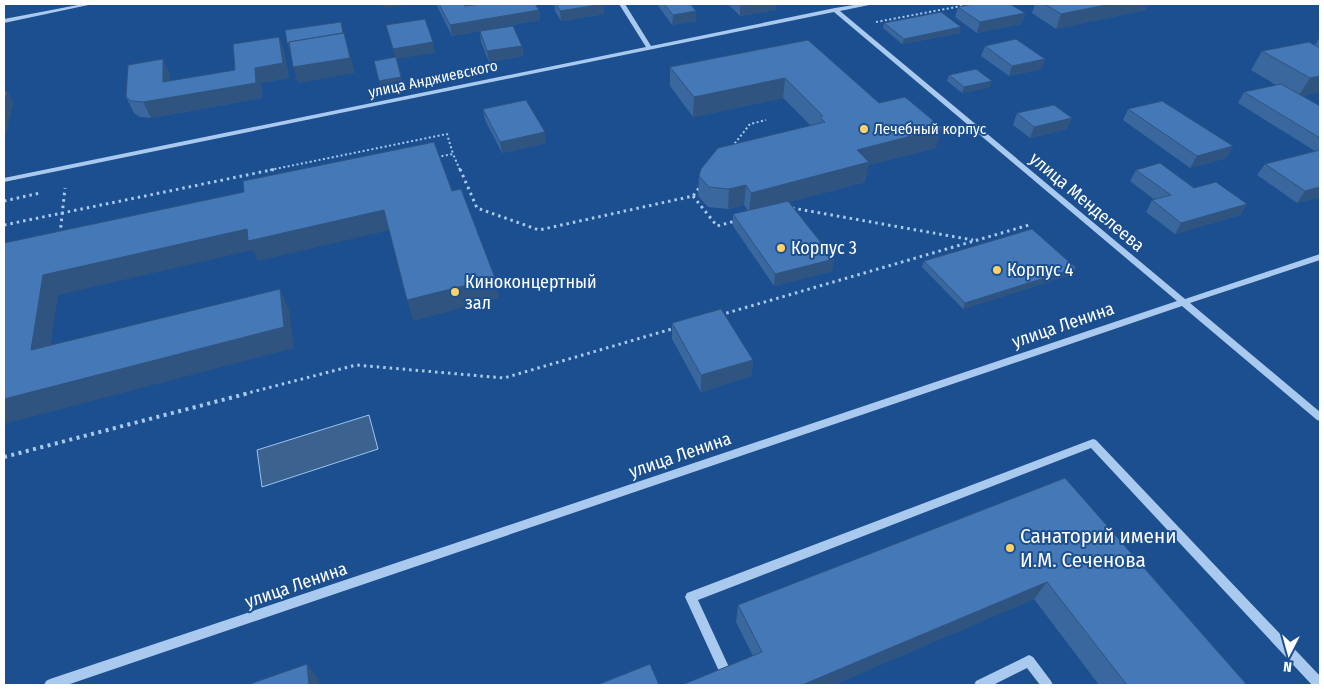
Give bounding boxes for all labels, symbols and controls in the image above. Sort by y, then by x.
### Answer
street label: улица Анджиевского [367,56,499,101]
place label: Лечебный корпус [874,120,987,138]
marker: Лечебный корпус [858,123,870,135]
street label: улица Менделеева [1025,148,1149,257]
place label: Корпус 3 [791,237,857,259]
marker: Корпус 3 [775,242,787,254]
place label: Корпус 4 [1007,259,1074,281]
marker: Корпус 4 [991,264,1003,276]
place label: Киноконцертный зал [465,271,597,314]
marker: Киноконцертный зал [449,286,461,298]
street label: улица Ленина [1009,297,1117,353]
street label: улица Ленина [626,427,734,483]
place label: Санаторий имени И.М. Сеченова [1020,523,1176,573]
marker: Санаторий имени И.М. Сеченова [1004,542,1016,554]
street label: улица Ленина [242,557,350,613]
north arrow [1264,629,1314,679]
text: N [1283,658,1293,675]

